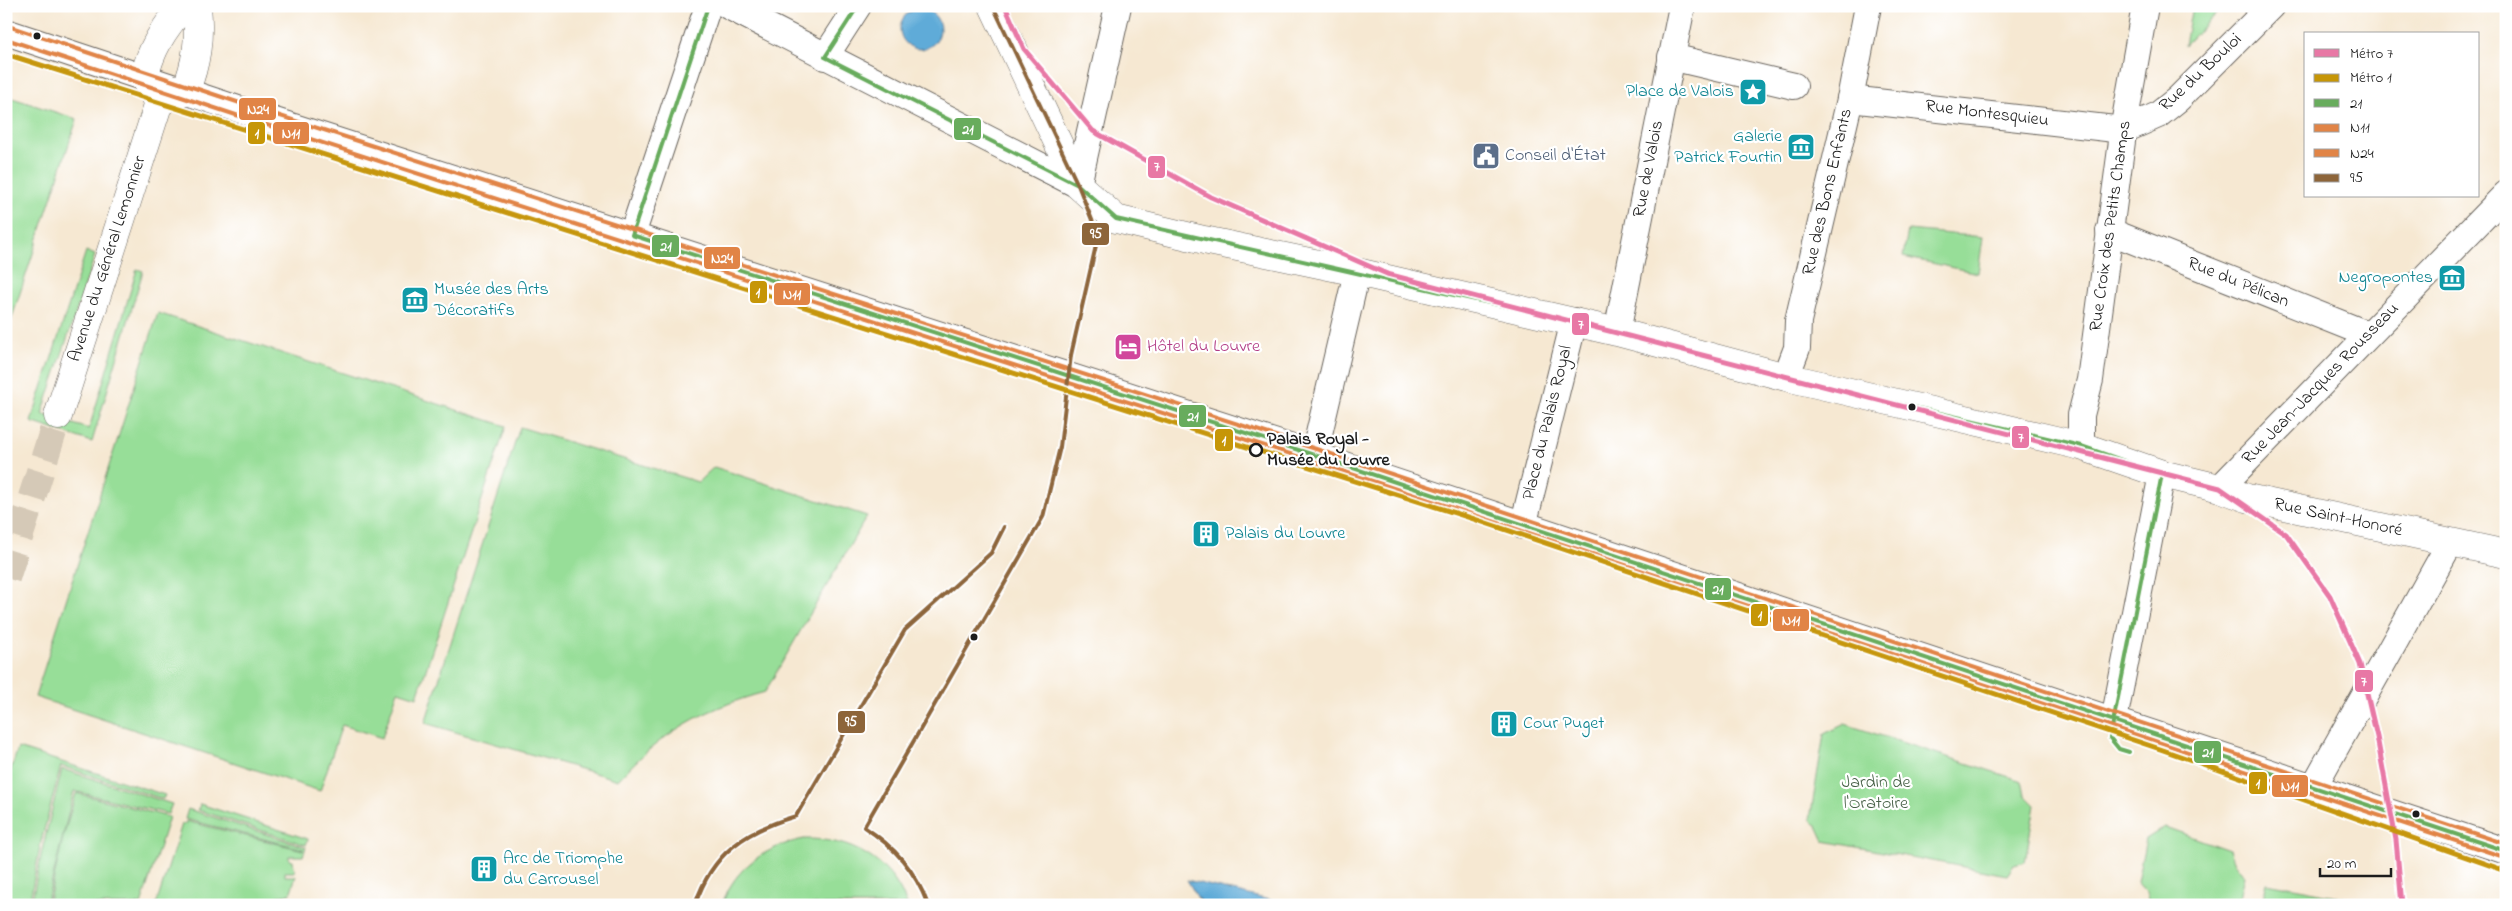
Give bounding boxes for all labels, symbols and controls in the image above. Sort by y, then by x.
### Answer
street label: Rue du Bouloi [2154,28,2248,118]
unlabelled marker [32,31,42,41]
legend [2304,32,2480,198]
text: Métro 7 [2350,43,2393,65]
text: Métro 1 [2350,67,2392,89]
place icon: Place de Valois [1738,77,1768,107]
place label: Place de Valois [1626,79,1734,105]
text: 21 [2350,93,2362,115]
street label: Rue Montesquieu [1924,94,2050,134]
line badge: N24 [238,97,277,121]
text: N24 [247,100,269,121]
street label: Rue des Bons Enfants [1796,106,1860,278]
line badge: 21 [953,117,982,141]
text: N11 [2350,117,2370,139]
street label: Rue de Valois [1627,118,1671,220]
street label: Rue Croix des Petits Champs [2083,119,2139,333]
text: 21 [961,120,974,141]
line badge: 1 [247,121,266,145]
line badge: N11 [272,121,310,145]
text: 1 [255,124,260,145]
text: N11 [282,124,301,145]
place label: Galerie Patrick Fourtin [1674,124,1783,171]
museum icon: Galerie Patrick Fourtin [1786,132,1816,162]
public building icon: Conseil d'État [1471,141,1501,171]
place label: Conseil d'État [1505,143,1606,169]
text: N24 [2350,143,2374,165]
street label: Avenue du Général Lemonnier [62,152,154,365]
line badge: 7 [1147,155,1166,179]
text: 7 [1154,157,1160,178]
text: 95 [2350,167,2364,189]
line badge: 95 [1081,222,1110,246]
text: 95 [1089,224,1102,245]
line badge: 21 [651,234,680,258]
text: 21 [659,237,672,258]
line badge: N24 [703,246,741,270]
text: N24 [711,249,733,270]
street label: Rue du Pélican [2183,251,2293,315]
museum icon: Negropontes [2437,263,2467,293]
place label: Negropontes [2338,265,2433,292]
place label: Musée des Arts Décoratifs [433,277,549,324]
line badge: 1 [749,280,768,304]
line badge: N11 [773,282,811,306]
text: 1 [756,283,761,304]
museum icon: Musée des Arts Décoratifs [400,285,430,315]
text: N11 [783,285,802,306]
street label: Rue Jean-Jacques Rousseau [2236,297,2406,471]
line badge: 7 [1571,312,1590,336]
text: 7 [1578,315,1584,336]
hotel icon: Hôtel du Louvre [1113,332,1143,362]
place label: Hôtel du Louvre [1147,334,1261,360]
street label: Place du Palais Royal [1516,343,1580,503]
unlabelled marker [1907,402,1917,412]
line badge: 21 [1178,404,1207,428]
text: 21 [1186,407,1199,428]
line badge: 7 [2011,425,2030,449]
place label: Palais Royal - Musée du Louvre [1267,427,1391,474]
line badge: 1 [1214,428,1234,452]
text: 7 [2018,428,2024,449]
text: 1 [1222,431,1227,452]
marker: Palais Royal - Musée du Louvre [1249,443,1263,457]
street label: Rue Saint-Honoré [2271,492,2406,544]
building icon: Palais du Louvre [1191,519,1221,549]
place label: Palais du Louvre [1225,521,1346,547]
line badge: 21 [1704,577,1732,601]
text: 21 [1711,580,1724,601]
line badge: 1 [1750,603,1769,627]
text: 1 [1758,606,1763,627]
line badge: N11 [1772,608,1810,632]
text: N11 [1782,611,1801,632]
unlabelled marker [969,632,979,642]
line badge: 7 [2354,669,2374,693]
text: 7 [2361,672,2367,693]
building icon: Cour Puget [1489,709,1519,739]
line badge: 95 [837,710,866,734]
place label: Cour Puget [1523,711,1604,738]
text: 95 [844,712,857,733]
line badge: 21 [2193,740,2222,764]
text: 21 [2201,743,2214,764]
park label: Jardin de l'Oratoire [1842,770,1911,817]
line badge: 1 [2248,771,2268,795]
text: 1 [2256,774,2261,795]
line badge: N11 [2271,774,2309,798]
text: N11 [2281,777,2300,798]
unlabelled marker [2411,809,2421,819]
place label: Arc de Triomphe du Carrousel [503,846,624,893]
scale bar [2320,846,2391,878]
text: 20 m [2327,853,2357,875]
building icon: Arc de Triomphe du Carrousel [469,854,499,884]

